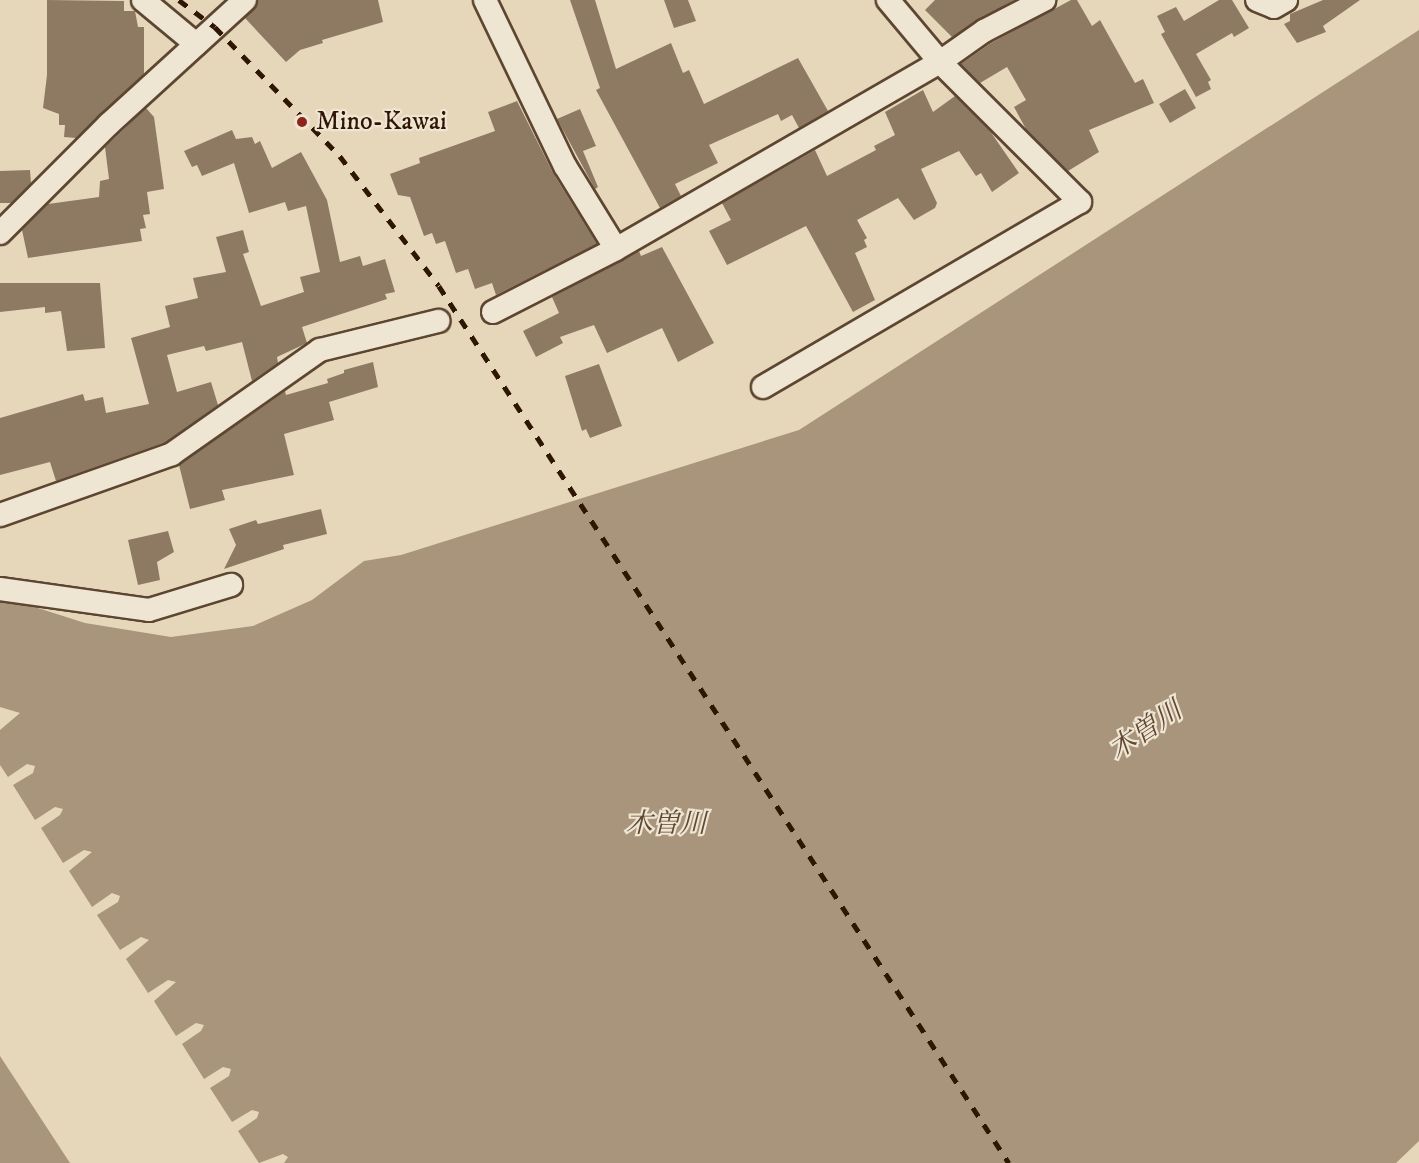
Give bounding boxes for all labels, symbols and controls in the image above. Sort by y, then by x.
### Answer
place label: Mino-Kawai [316,106,447,138]
marker: Mino-Kawai [293,113,311,131]
water label: 木曽川 [1103,695,1189,767]
water label: 木曽川 [626,809,706,841]

